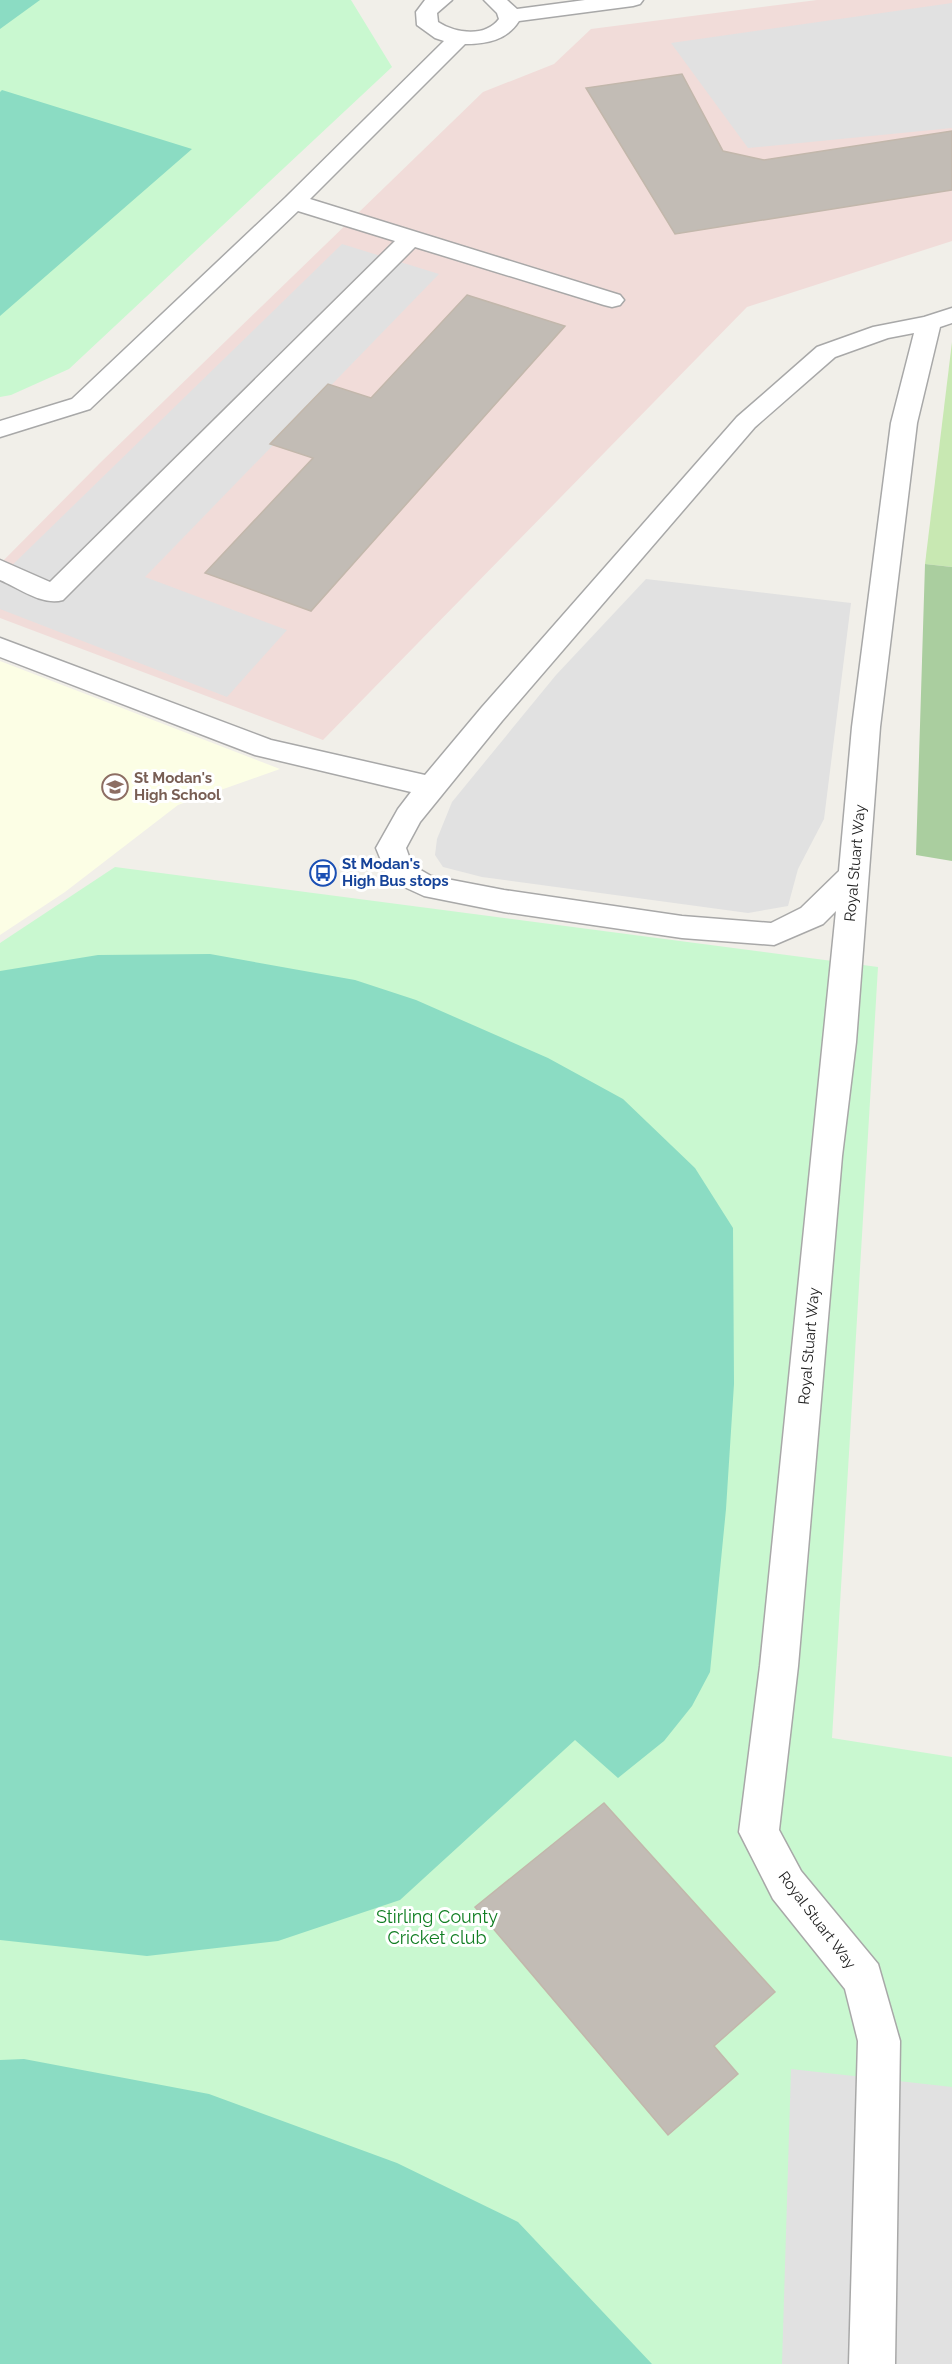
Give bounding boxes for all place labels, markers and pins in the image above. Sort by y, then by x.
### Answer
place label: St Modan's High School [134,769,221,804]
school or university icon: St Modan's High School [100,772,130,802]
place label: St Modan's High Bus stops [342,855,449,890]
bus stop icon: St Modan's High Bus stops [308,858,338,888]

